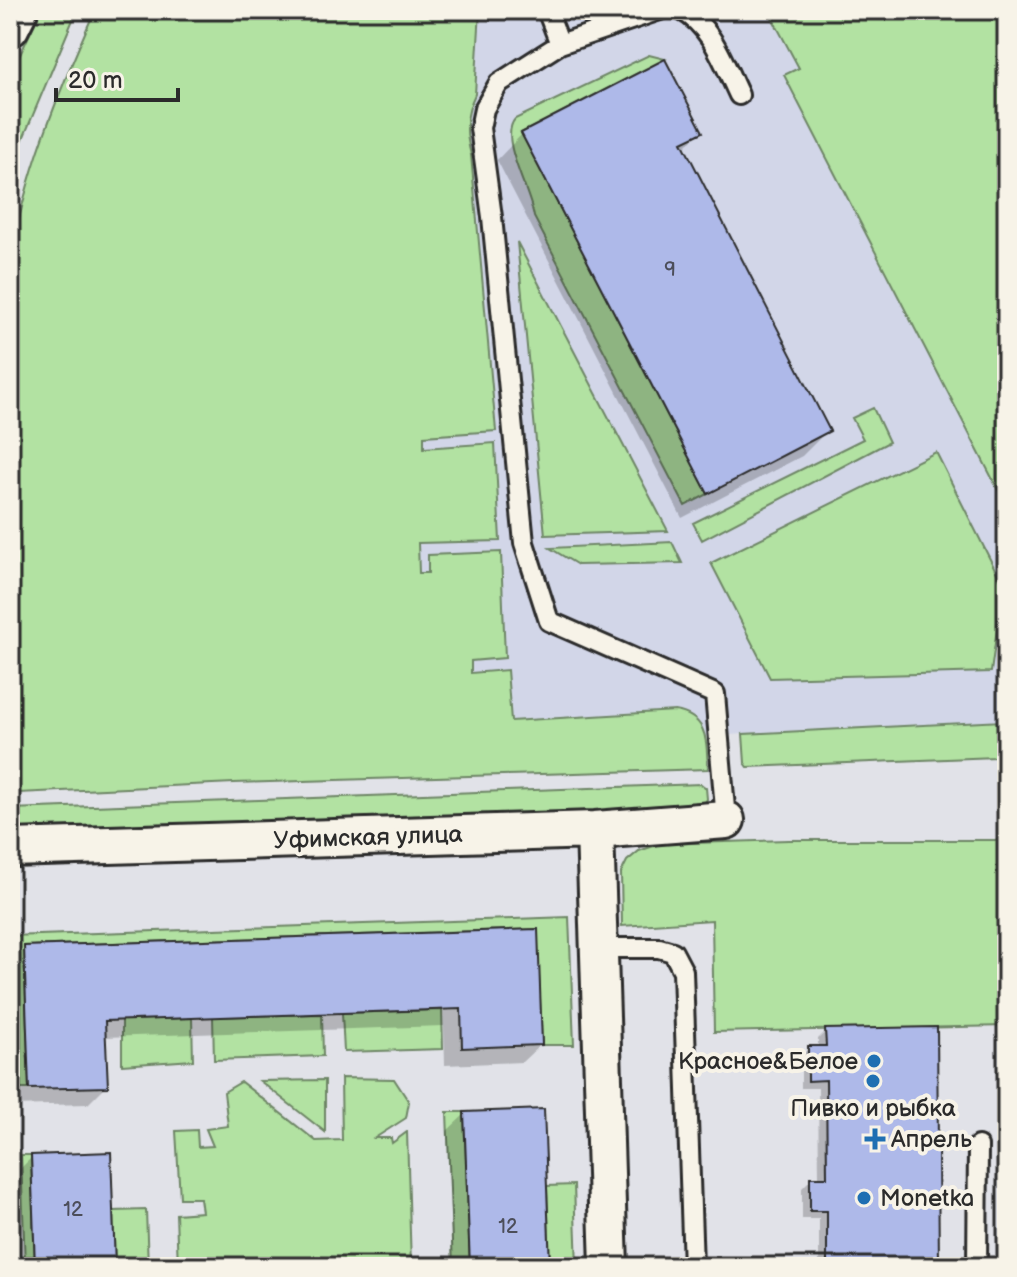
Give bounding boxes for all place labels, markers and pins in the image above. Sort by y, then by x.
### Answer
place label: Красное&Белое [678,1047,858,1076]
marker: Красное&Белое [865,1052,883,1070]
marker: Пивко и рыбка [864,1072,882,1090]
place label: Пивко и рыбка [790,1094,956,1123]
place label: Апрель [890,1125,972,1154]
marker: Апрель [866,1130,884,1148]
place label: Monetka [880,1184,974,1213]
marker: Monetka [855,1189,873,1207]

